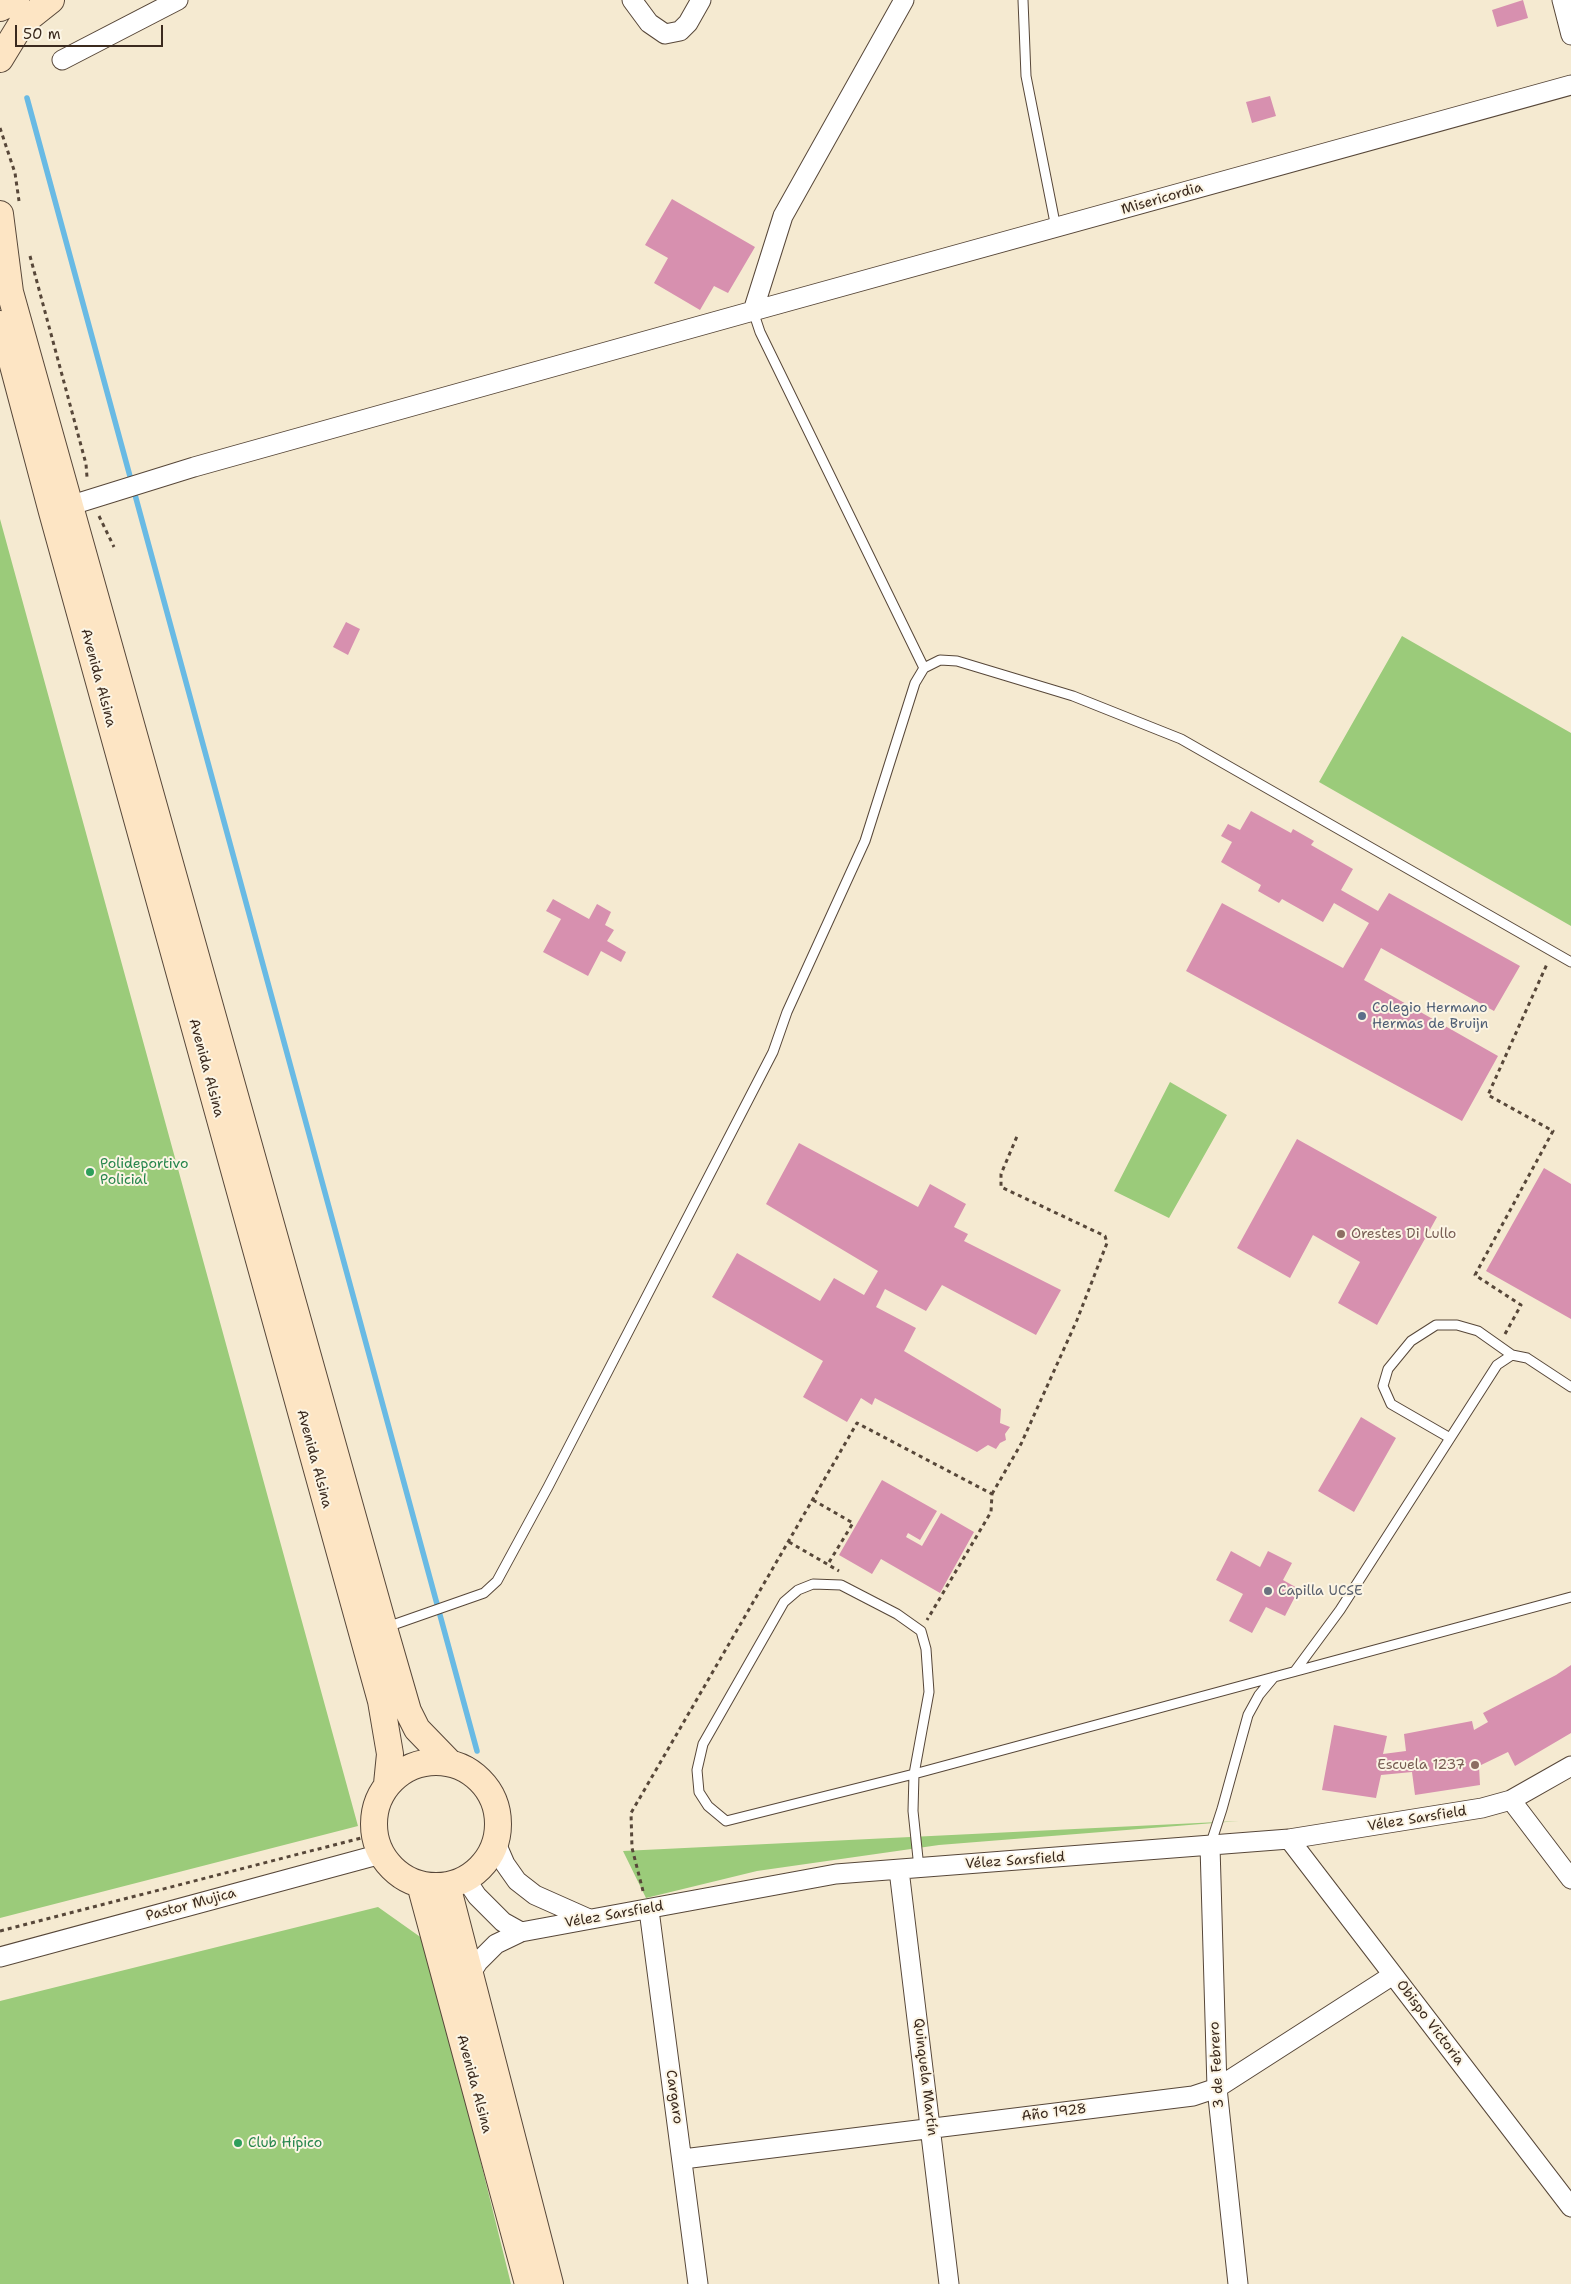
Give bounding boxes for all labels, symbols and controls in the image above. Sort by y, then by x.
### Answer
scale bar [18,15,165,47]
text: 50 m [23,24,61,44]
street label: Misericordia [1119,179,1205,219]
street label: Avenida Alsina [77,627,119,729]
place label: Colegio Hermano Hermas de Bruijn [1372,1000,1488,1032]
marker: Colegio Hermano Hermas de Bruijn [1356,1010,1368,1022]
street label: Avenida Alsina [185,1017,227,1119]
place label: Polideportivo Policial [100,1156,188,1188]
marker: Polideportivo Policial [84,1166,96,1178]
place label: Orestes Di Lullo [1351,1226,1456,1242]
marker: Orestes Di Lullo [1335,1228,1347,1240]
street label: Avenida Alsina [293,1408,335,1510]
place label: Capilla UCSE [1278,1583,1363,1599]
marker: Capilla UCSE [1262,1585,1274,1597]
place label: Escuela 1237 [1377,1757,1465,1773]
marker: Escuela 1237 [1469,1759,1481,1771]
street label: Vélez Sarsfield [1366,1803,1468,1835]
street label: Vélez Sarsfield [965,1849,1065,1873]
street label: Pastor Mujica [144,1885,238,1925]
street label: Vélez Sarsfield [563,1898,665,1932]
street label: Obispo Victoria [1393,1977,1467,2069]
street label: Quinquela Martín [909,2017,941,2137]
street label: 3 de Febrero [1206,2021,1228,2109]
street label: Avenida Alsina [453,2033,495,2135]
street label: Cargaro [662,2069,686,2125]
street label: Año 1928 [1020,2101,1088,2125]
place label: Club Hípico [248,2135,322,2151]
marker: Club Hípico [232,2137,244,2149]

